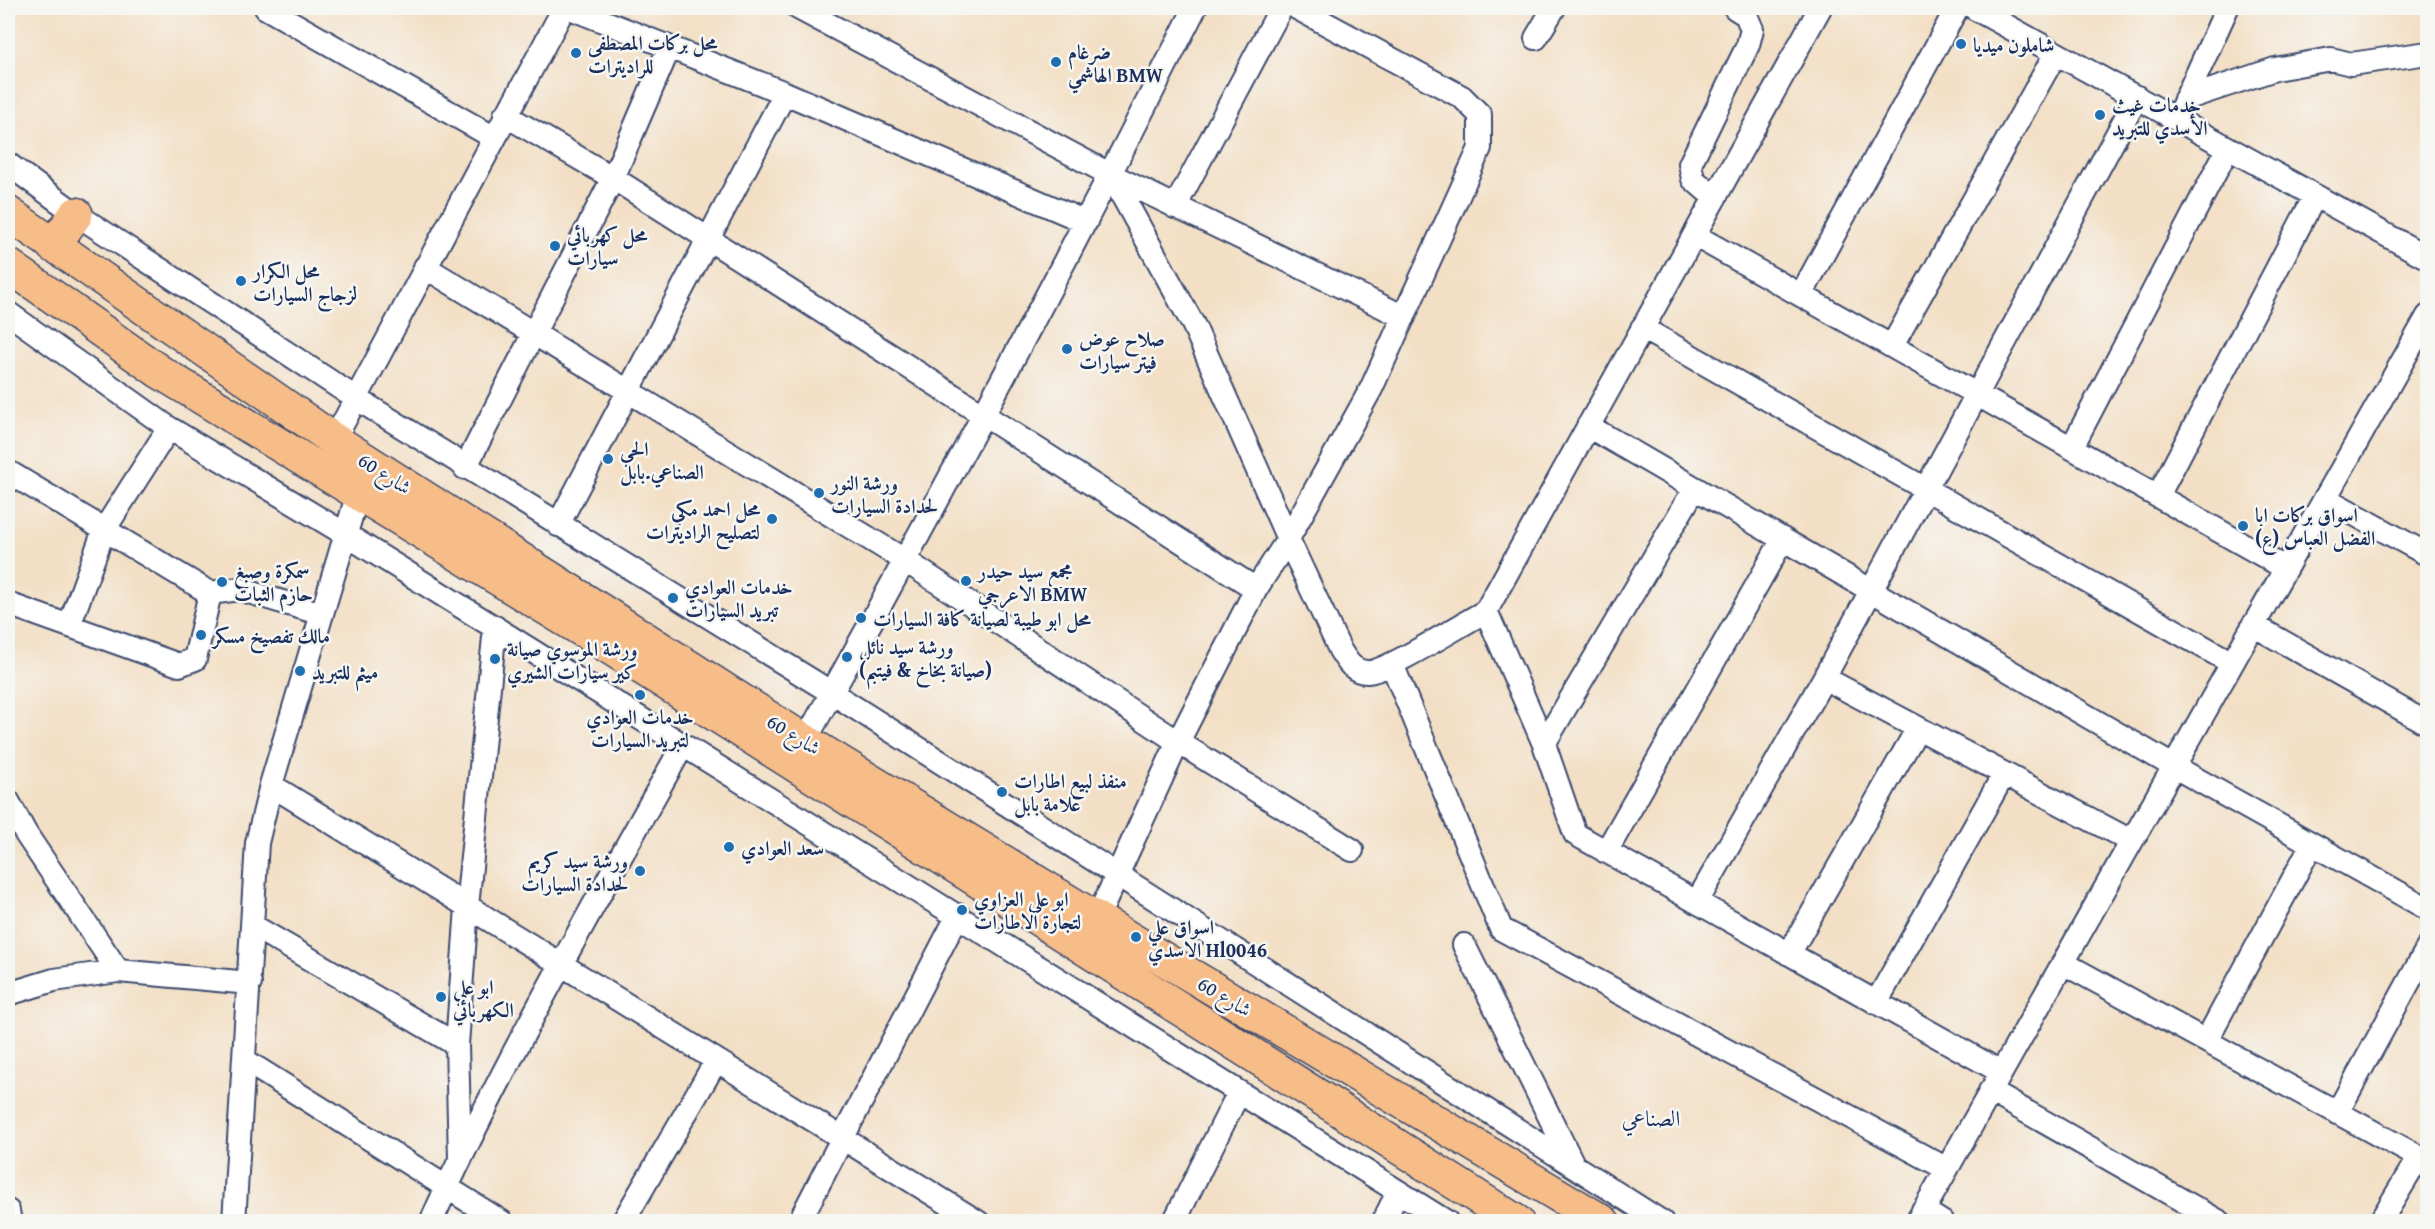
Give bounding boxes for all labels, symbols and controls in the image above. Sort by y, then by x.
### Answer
place label: محل بركات المصطفى للراديترات [587,28,718,80]
place label: شاملون ميديا [1973,30,2054,59]
place label: ضرغام الهاشمي BMW [1068,37,1164,94]
marker: شاملون ميديا [1954,37,1968,51]
marker: محل بركات المصطفى للراديترات [569,46,583,60]
marker: ضرغام الهاشمي BMW [1049,55,1063,69]
place label: خدمات غيث الأسدي للتبريد [2112,90,2208,145]
marker: خدمات غيث الأسدي للتبريد [2093,108,2107,122]
place label: محل كهربائي سيارات [566,220,648,272]
marker: محل كهربائي سيارات [548,239,562,253]
place label: محل الكرار لزجاج السيارات [251,256,357,313]
marker: محل الكرار لزجاج السيارات [234,274,248,288]
place label: صلاح عوض فيتر سيارات [1079,324,1165,376]
marker: صلاح عوض فيتر سيارات [1060,342,1074,356]
place label: الحي الصناعي.بابل [620,434,704,488]
street label: شارع 60 [350,445,417,504]
marker: الحي الصناعي.بابل [601,452,615,466]
place label: ورشة النور لحدادة السيارات [829,468,938,520]
marker: ورشة النور لحدادة السيارات [812,486,826,500]
place label: محل احمد مكي لتصليح الراديترات [646,494,761,550]
place label: اسواق بركات ابا الفضل العباس (ع) [2255,500,2375,555]
marker: محل احمد مكي لتصليح الراديترات [765,512,779,526]
marker: اسواق بركات ابا الفضل العباس (ع) [2236,519,2250,533]
place label: سمكرة وصبغ حازم الثبات [234,556,313,612]
place label: مجمع سيد حيدر الاعرجي BMW [976,556,1088,610]
place label: خدمات العوادي تبريد السيارات [685,572,793,624]
marker: مجمع سيد حيدر الاعرجي BMW [959,574,973,588]
marker: سمكرة وصبغ حازم الثبات [215,575,229,589]
marker: خدمات العوادي تبريد السيارات [666,591,680,605]
place label: محل ابو طيبة لصيانة كافة السيارات [873,604,1092,633]
marker: محل ابو طيبة لصيانة كافة السيارات [854,611,868,625]
place label: مالك تفصيخ مسكر [211,621,330,654]
marker: مالك تفصيخ مسكر [194,628,208,642]
place label: ورشة سيد نائل (صيانة بخاخ & فيتبم) [859,632,992,690]
place label: ورشة الموسوي صيانة كير سيارات الشيري [507,634,637,689]
marker: ورشة سيد نائل (صيانة بخاخ & فيتبم) [840,650,854,664]
marker: ورشة الموسوي صيانة كير سيارات الشيري [488,652,502,666]
place label: ميثم للتبريد [312,657,378,692]
marker: ميثم للتبريد [293,664,307,678]
marker: خدمات العوادي لتبريد السيارات [633,688,647,702]
place label: خدمات العوادي لتبريد السيارات [586,702,694,754]
street label: شارع 60 [759,706,826,765]
place label: منفذ لبيع اطارات علامة بابل [1014,766,1127,818]
marker: منفذ لبيع اطارات علامة بابل [995,785,1009,799]
place label: سعد العوادي [741,833,824,865]
marker: سعد العوادي [722,840,736,854]
place label: ورشة سيد كريم لحدادة السيارات [521,846,628,898]
marker: ورشة سيد كريم لحدادة السيارات [633,864,647,878]
place label: ابو علي العزاوي لتجارة الاطارات [974,884,1081,936]
marker: ابو علي العزاوي لتجارة الاطارات [955,903,969,917]
place label: اسواق علي الاسدي Hl0046 [1147,912,1267,967]
marker: اسواق علي الاسدي Hl0046 [1129,930,1143,944]
street label: شارع 60 [1190,969,1257,1027]
place label: ابو علي الكهربائي [452,972,514,1026]
marker: ابو علي الكهربائي [434,990,448,1004]
district label: الصناعي [1622,1102,1680,1137]

